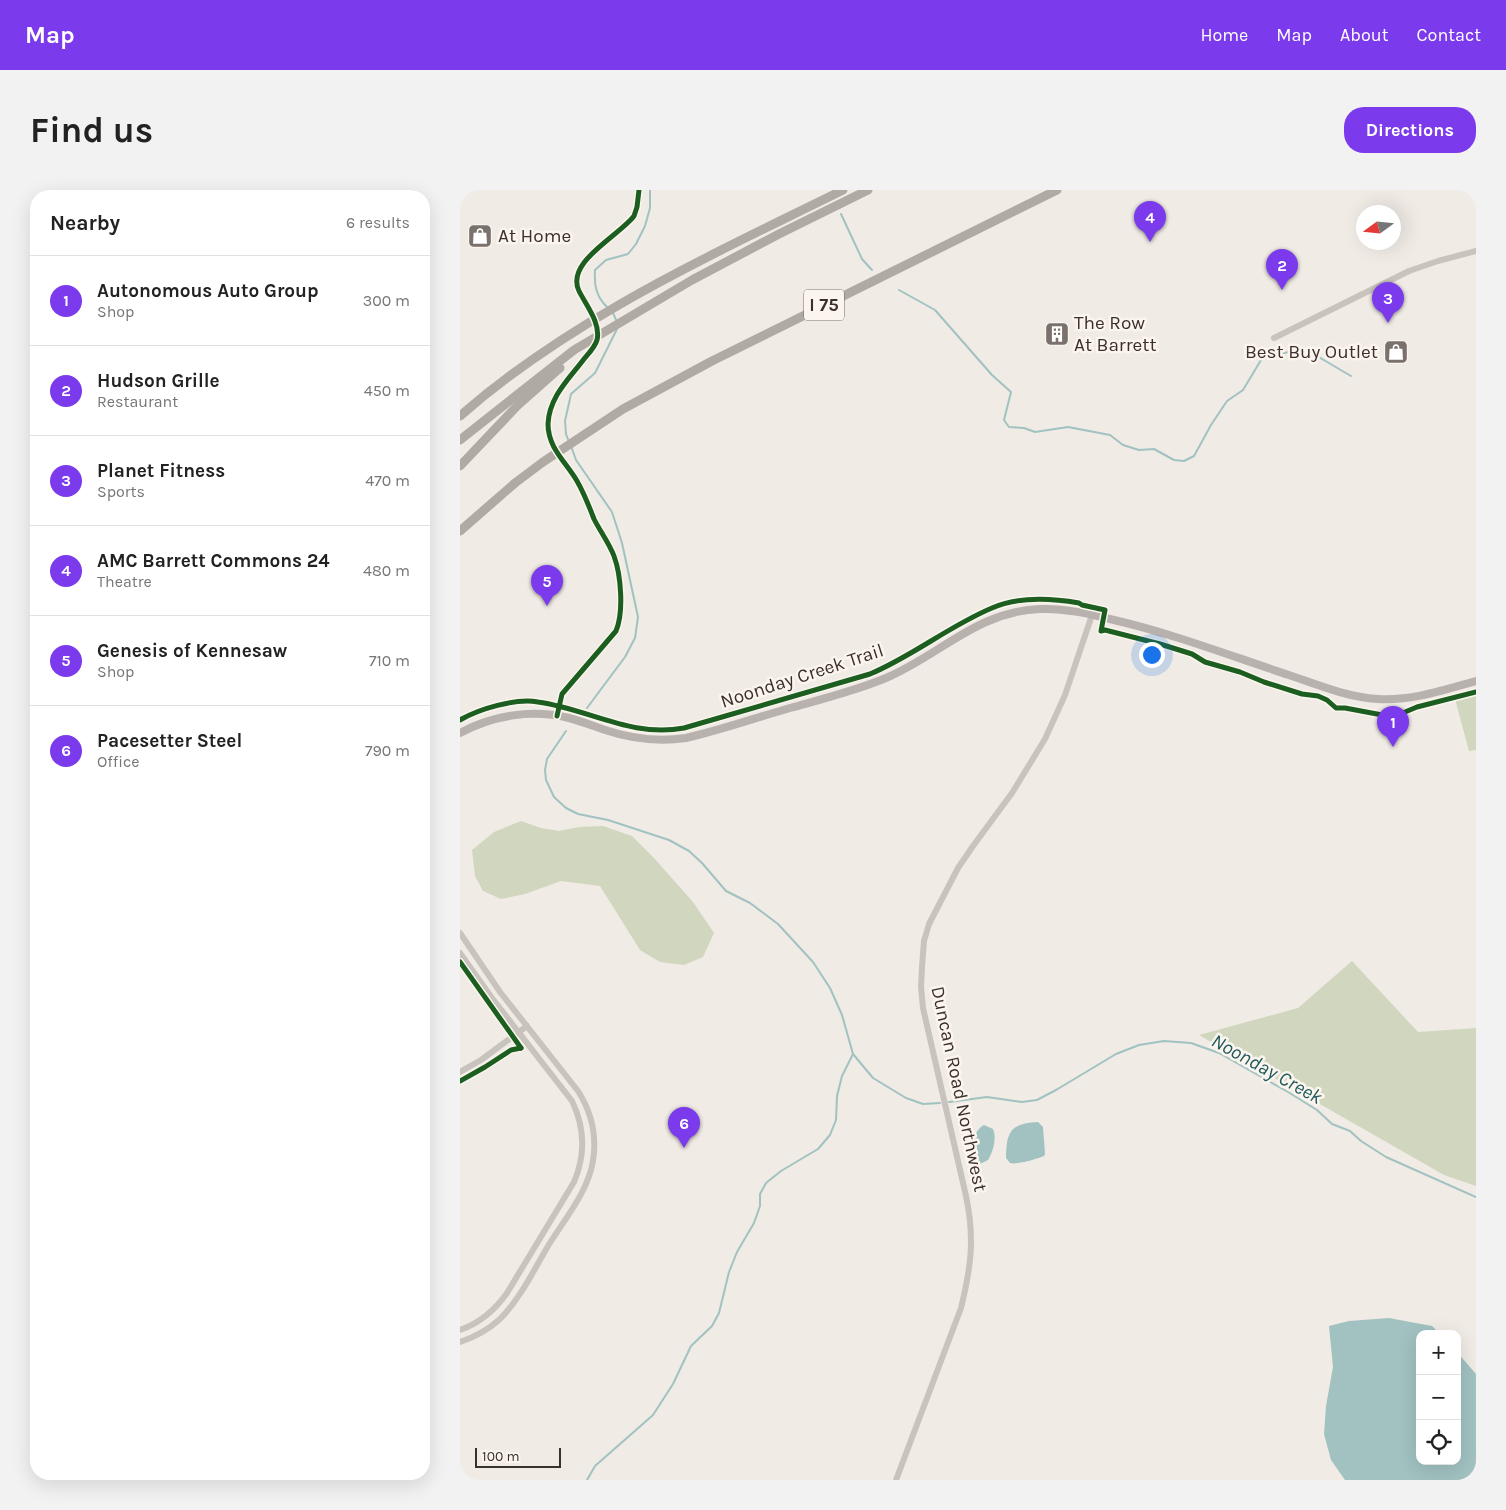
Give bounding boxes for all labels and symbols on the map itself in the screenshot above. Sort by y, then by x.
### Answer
pin: 4 [1134,201,1166,242]
north arrow [1356,205,1401,250]
shop icon: At Home [467,223,493,249]
place label: At Home [498,225,571,247]
pin: 2 [1266,249,1298,290]
pin: 3 [1372,282,1404,323]
road number: I 75 [804,290,844,320]
place label: The Row At Barrett [1074,312,1157,356]
building icon: The Row At Barrett [1044,321,1070,347]
shop icon: Best Buy Outlet [1383,339,1409,365]
place label: Best Buy Outlet [1245,341,1378,363]
pin: 5 [531,565,563,606]
street label: Noonday Creek Trail [718,639,886,713]
your location [1139,642,1165,668]
pin: 1 [1377,706,1409,747]
street label: Duncan Road Northwest [926,984,992,1194]
water label: Noonday Creek [1208,1029,1327,1109]
pin: 6 [668,1107,700,1148]
scale bar [475,1445,561,1468]

